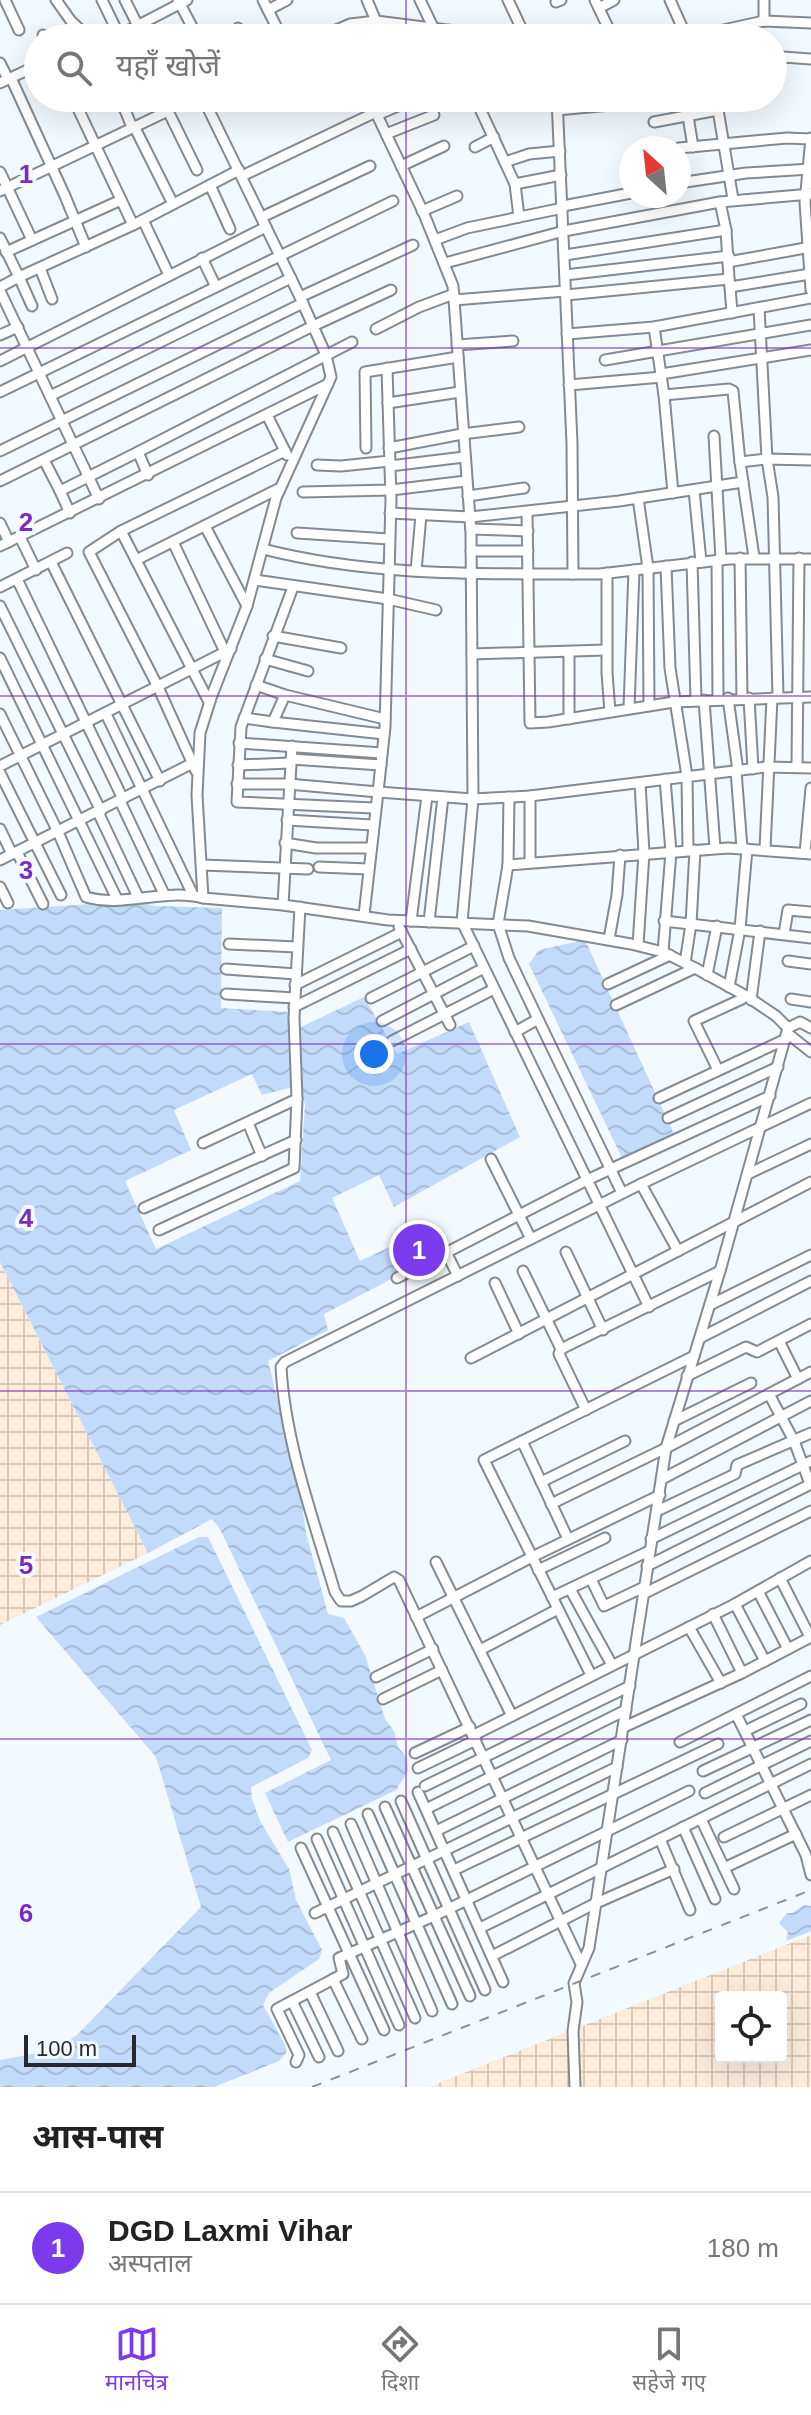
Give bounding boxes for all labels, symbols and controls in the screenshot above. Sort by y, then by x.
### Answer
search box [24,24,787,112]
icon: search [52,46,96,90]
text: यहाँ खोजें [116,49,220,82]
north arrow [619,136,691,208]
text: 1 [19,159,33,189]
text: 2 [19,507,33,537]
text: 3 [19,855,33,885]
your location [354,1034,394,1074]
text: 4 [19,1203,34,1233]
pin: 1 [393,1220,445,1280]
text: 5 [19,1550,33,1580]
text: 6 [19,1898,33,1928]
map controls [715,1991,787,2063]
button: locate [715,1991,787,2063]
scale bar [24,2031,136,2067]
text: 100 m [36,2036,97,2061]
text: आस-पास [32,2117,163,2155]
text: DGD Laxmi Vihar [108,2214,353,2247]
text: 1 [51,2233,65,2263]
text: 180 m [707,2233,779,2263]
text: अस्पताल [108,2248,192,2278]
tab: मानचित्र [105,2322,168,2399]
tab: दिशा [378,2322,422,2399]
tab: सहेजे गए [632,2322,706,2399]

